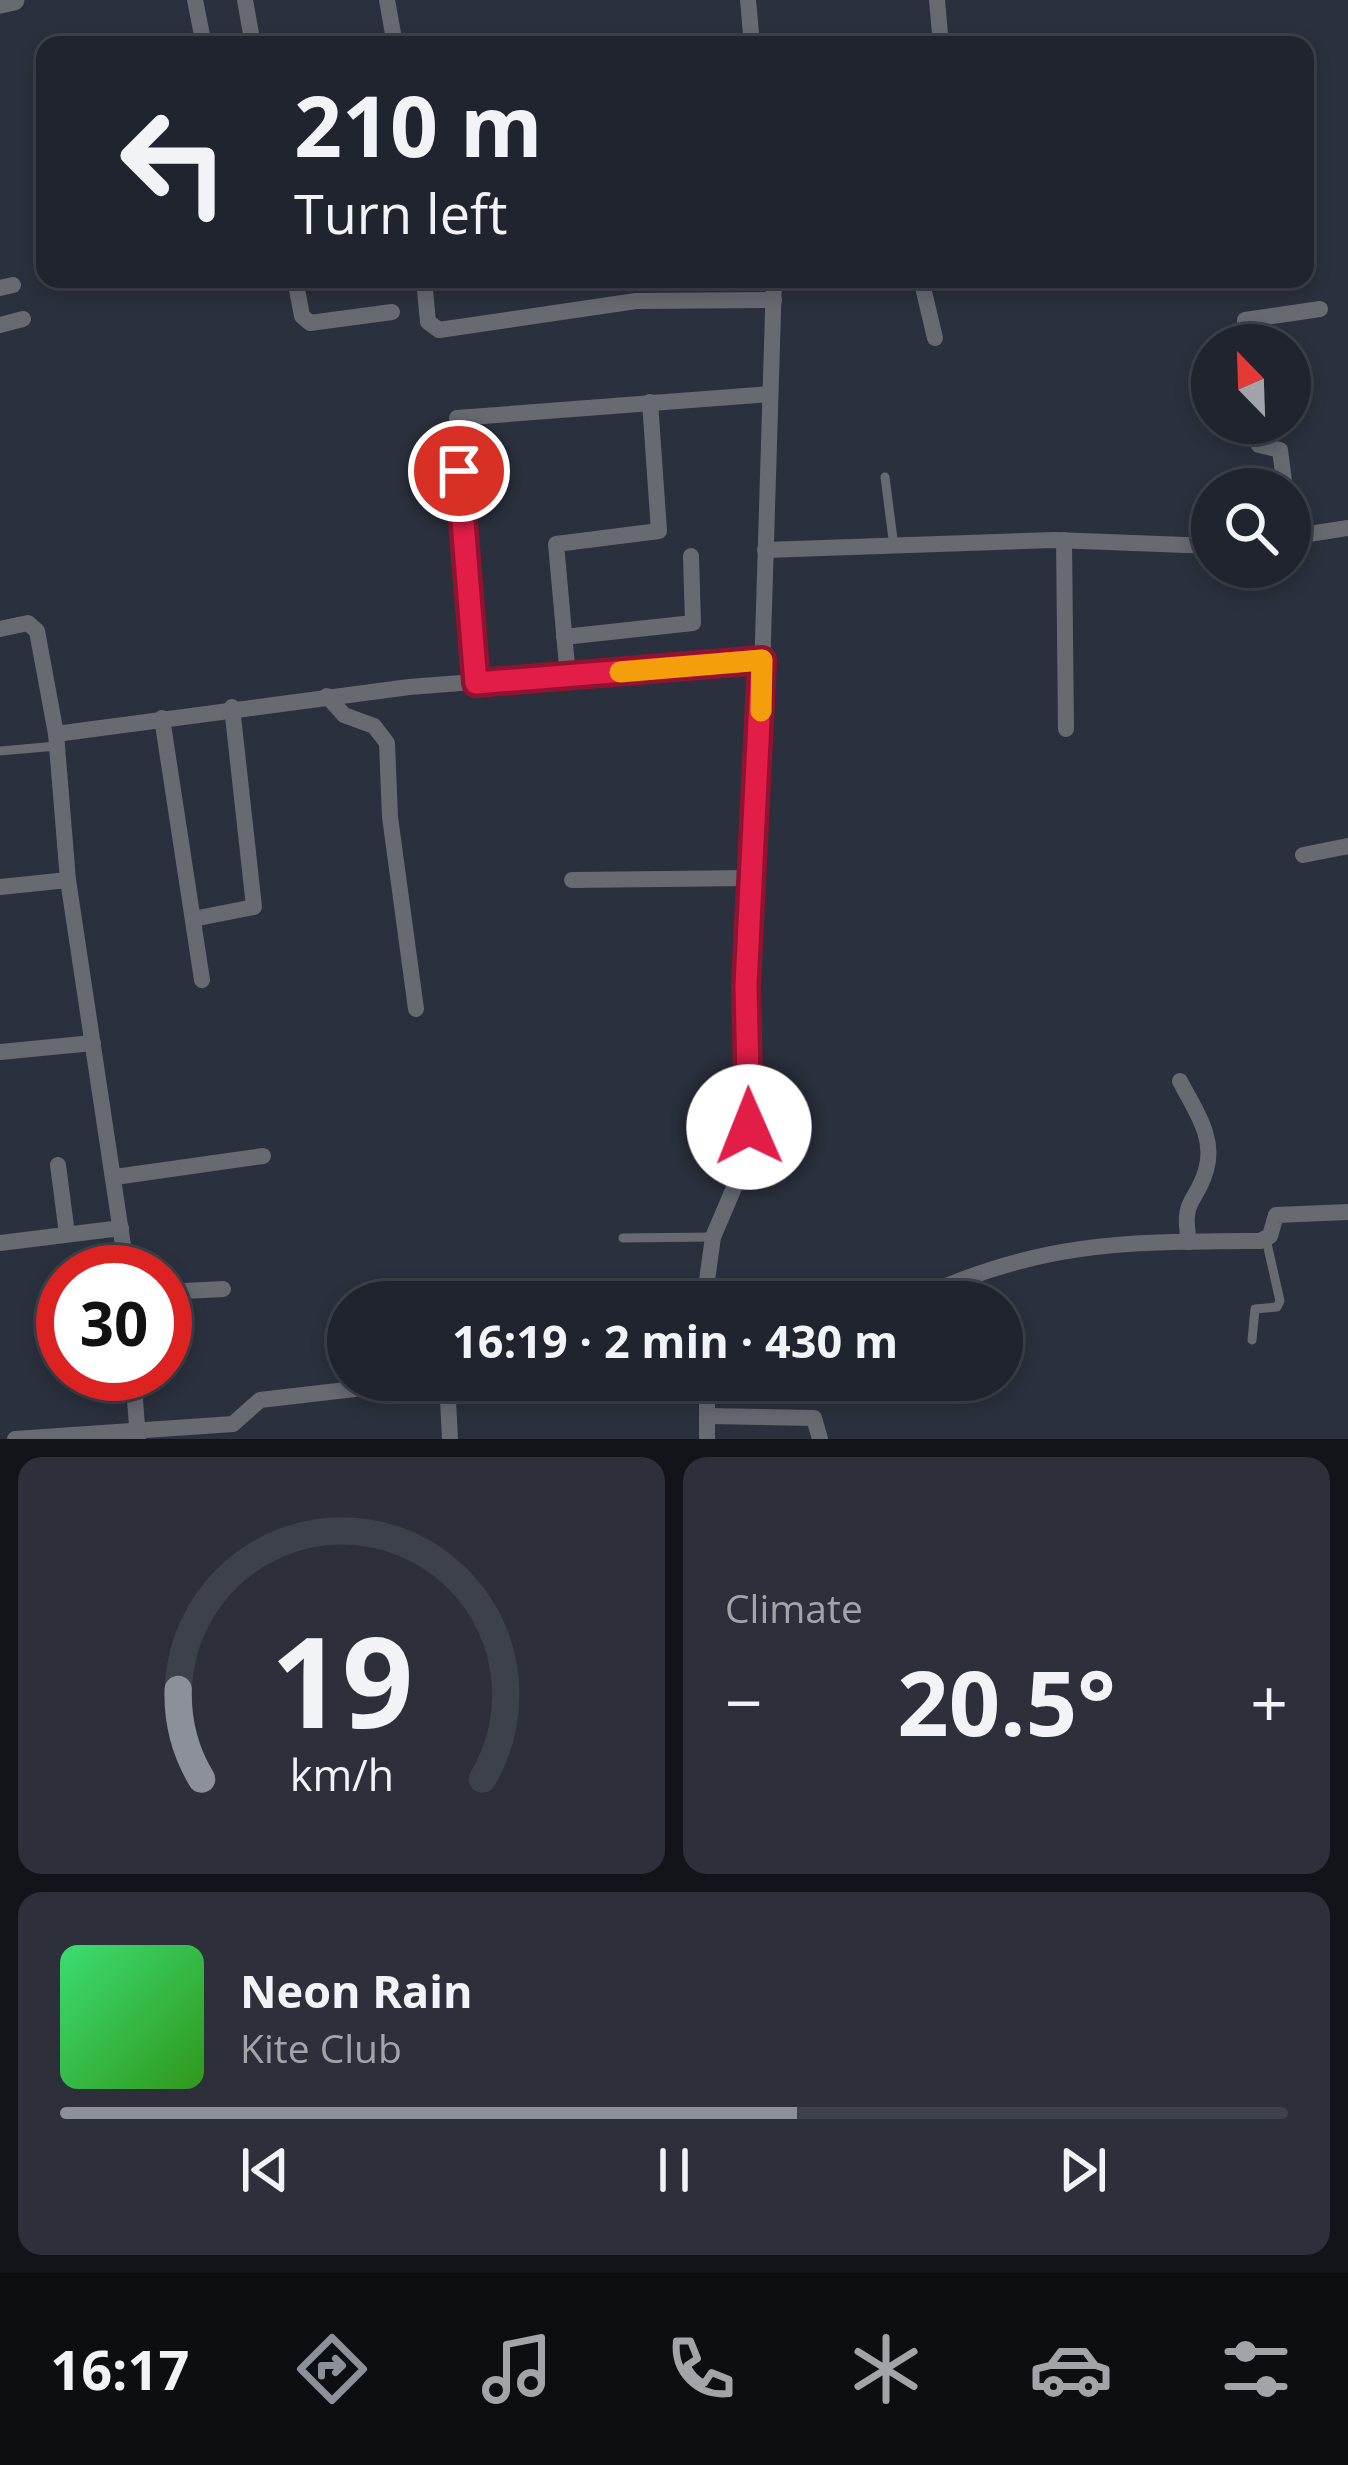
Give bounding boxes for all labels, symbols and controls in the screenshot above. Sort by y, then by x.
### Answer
text: 210 m [294,67,542,182]
icon: left [96,84,252,240]
text: Turn left [294,176,507,250]
north arrow [1191,324,1311,444]
map controls [1191,324,1311,588]
pin [408,420,510,522]
icon: arrive [426,438,492,504]
button: search [1191,468,1311,588]
position arrow [686,1064,812,1190]
speed limit sign: 30 [36,1245,192,1401]
text: 16:19 · 2 min · 430 m [452,1310,898,1371]
text: Climate [725,1581,863,1634]
text: 19 [270,1595,413,1765]
text: 20.5° [897,1640,1116,1762]
text: − [725,1656,763,1746]
text: + [1250,1656,1288,1746]
text: km/h [289,1744,394,1803]
text: Neon Rain [240,1960,473,2021]
text: Kite Club [240,2021,402,2074]
icon: previous [232,2137,298,2203]
icon: pause [641,2137,707,2203]
icon: next [1050,2137,1116,2203]
icon: directions [290,2327,374,2411]
icon: music [475,2327,559,2411]
icon: phone [659,2327,743,2411]
icon: climate [844,2327,928,2411]
icon: car [1029,2327,1113,2411]
icon: filters [1214,2327,1298,2411]
text: 16:17 [50,2332,189,2406]

